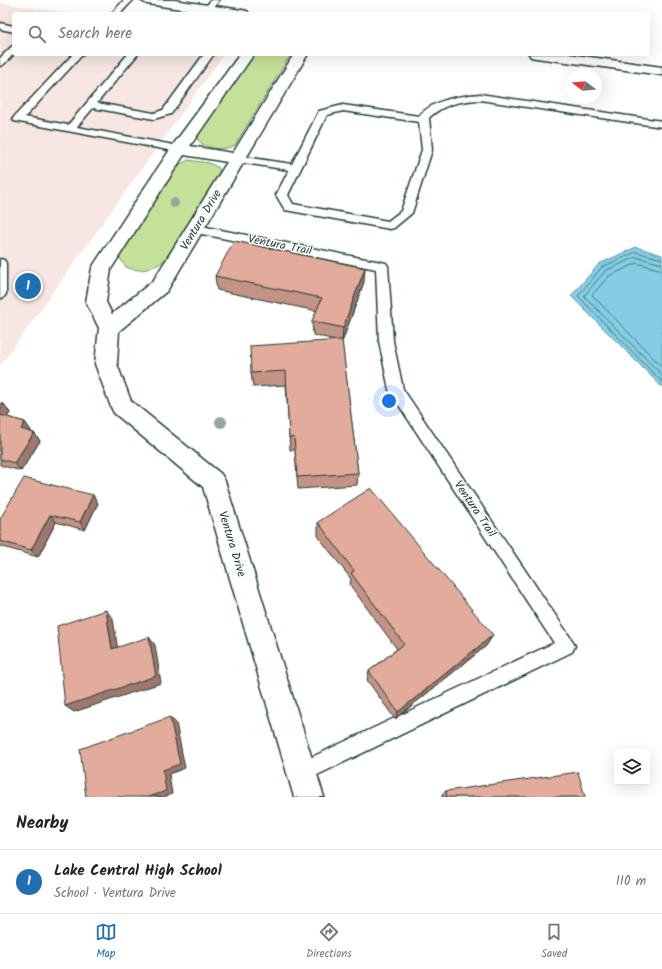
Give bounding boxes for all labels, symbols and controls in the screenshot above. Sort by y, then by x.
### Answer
search box [12,12,650,56]
text: Search here [58,22,132,46]
icon: search [26,23,48,45]
north arrow [566,68,602,104]
street label: Ventura Drive [175,185,227,254]
street label: Ventura Trail [246,229,314,261]
pin: 1 [15,271,41,301]
your location [379,391,399,411]
street label: Ventura Trail [449,477,501,541]
street label: Ventura Drive [213,509,251,580]
map controls [614,749,650,785]
button: layers [614,749,650,785]
text: Nearby [16,810,68,837]
text: Lake Central High School [54,859,222,883]
text: 1 [27,871,31,892]
text: 110 m [616,871,646,892]
text: School · Ventura Drive [54,883,176,904]
tab: Map [95,921,117,963]
tab: Directions [306,921,352,963]
tab: Saved [541,921,567,963]

